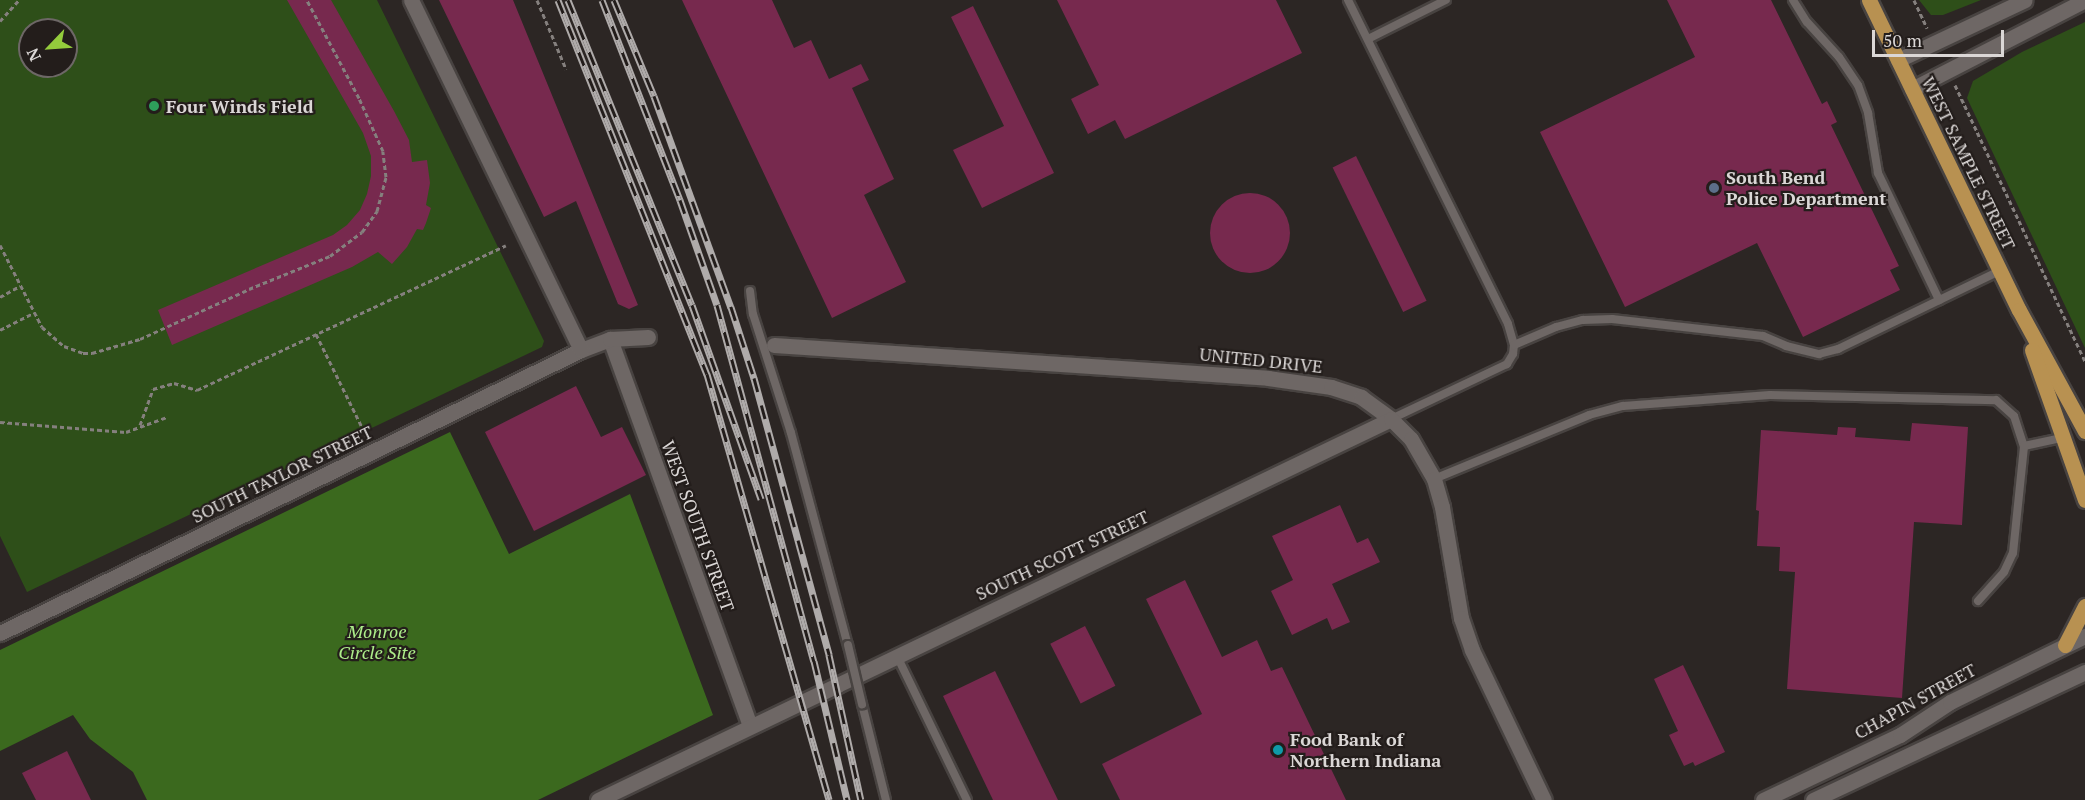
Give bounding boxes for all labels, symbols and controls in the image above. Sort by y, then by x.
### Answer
north arrow [18,18,78,78]
scale bar [1875,18,2007,56]
text: 50 m [1883,28,1922,52]
text: N [21,45,46,65]
street label: WEST SAMPLE STREET [1918,73,2020,253]
place label: Four Winds Field [166,95,314,117]
marker: Four Winds Field [147,99,161,113]
place label: South Bend Police Department [1726,167,1887,210]
marker: South Bend Police Department [1707,181,1721,195]
street label: UNITED DRIVE [1198,343,1324,377]
street label: SOUTH TAYLOR STREET [188,421,376,527]
street label: WEST SOUTH STREET [657,438,739,614]
street label: SOUTH SCOTT STREET [972,505,1152,605]
park label: Monroe Circle Site [338,621,416,664]
street label: CHAPIN STREET [1850,659,1980,743]
place label: Food Bank of Northern Indiana [1290,729,1441,771]
marker: Food Bank of Northern Indiana [1271,743,1285,757]

